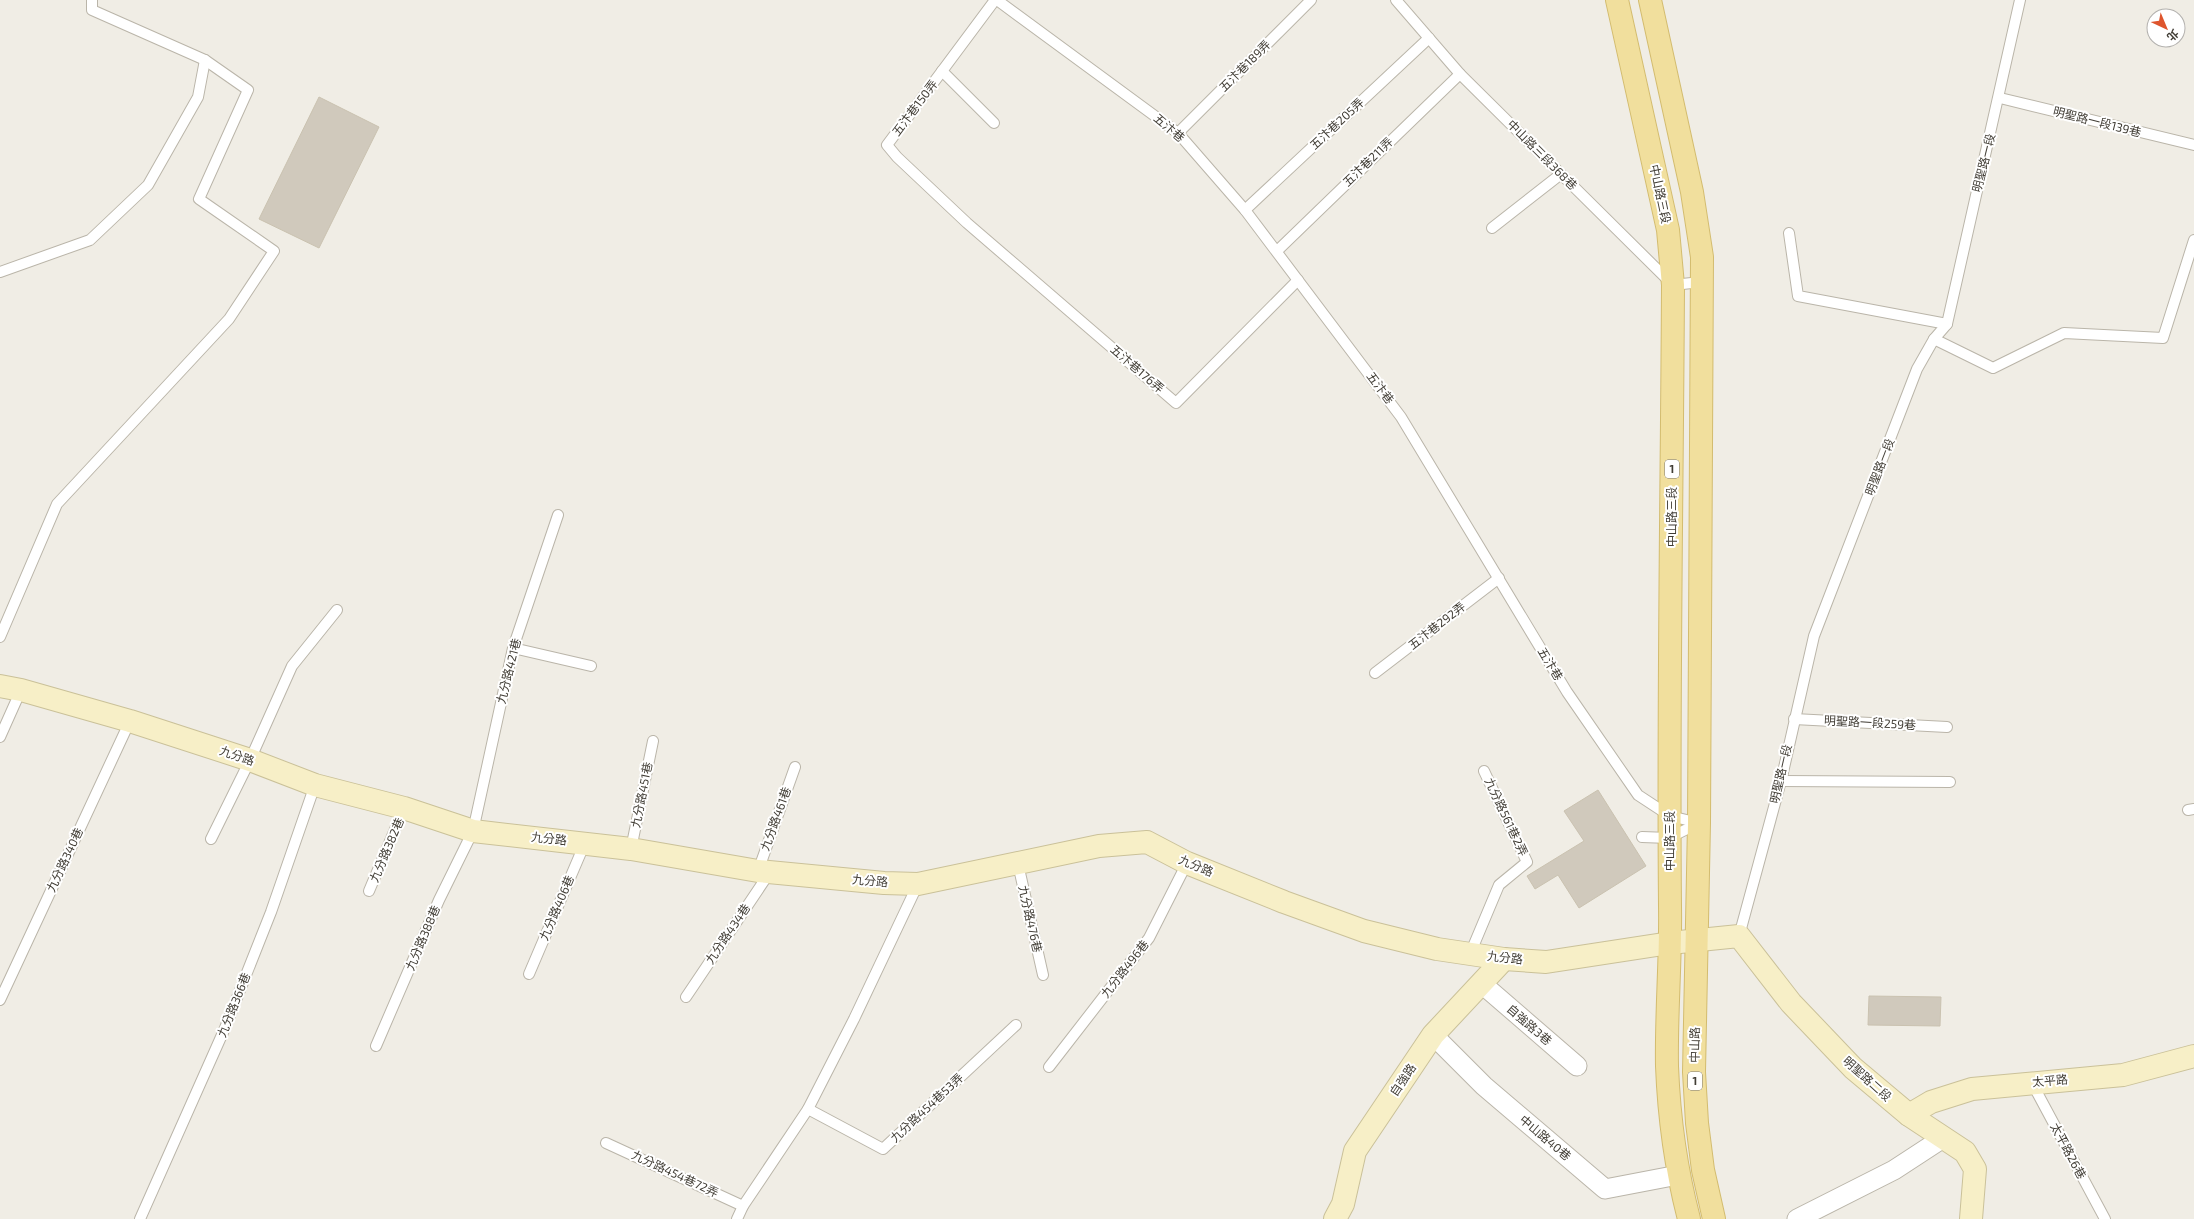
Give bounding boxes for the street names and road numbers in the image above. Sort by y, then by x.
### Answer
street label: 五汴巷189弄 [1216,37,1273,94]
street label: 五汴巷150弄 [889,77,940,138]
street label: 五汴巷205弄 [1307,95,1366,152]
street label: 明聖路一段139巷 [2052,103,2143,139]
street label: 五汴巷 [1151,110,1188,144]
street label: 中山路三段368巷 [1505,117,1580,192]
street label: 明聖路一段 [1969,132,1997,194]
street label: 五汴巷211弄 [1339,134,1395,189]
street label: 中山路三段 [1648,163,1674,225]
street label: 五汴巷176弄 [1108,341,1167,395]
street label: 五汴巷 [1364,369,1397,406]
street label: 明聖路一段 [1862,436,1896,497]
road number: 1 [1665,460,1679,478]
street label: 中山路三段 [1664,487,1678,547]
street label: 五汴巷292弄 [1405,599,1468,652]
street label: 九分路421巷 [493,637,523,705]
street label: 五汴巷 [1536,644,1566,683]
street label: 明聖路一段259巷 [1824,713,1916,731]
street label: 九分路 [218,743,257,768]
street label: 明聖路一段 [1766,743,1794,805]
street label: 九分路451巷 [628,761,654,829]
street label: 九分路561巷2弄 [1483,775,1531,858]
street label: 九分路461巷 [757,785,793,853]
street label: 中山路三段 [1662,811,1676,871]
street label: 九分路382巷 [366,815,406,884]
street label: 九分路340巷 [43,825,85,894]
street label: 九分路 [530,829,568,847]
street label: 九分路 [1177,852,1216,879]
street label: 九分路 [852,871,889,889]
street label: 九分路406巷 [536,873,576,942]
street label: 九分路476巷 [1016,884,1045,954]
street label: 九分路434巷 [702,901,752,966]
street label: 九分路388巷 [402,903,442,972]
street label: 九分路496巷 [1097,937,1151,1000]
street label: 九分路 [1486,948,1524,966]
street label: 九分路366巷 [214,970,252,1039]
street label: 自強路3巷 [1504,1001,1555,1047]
street label: 中山路 [1687,1027,1701,1063]
street label: 明聖路二段 [1841,1053,1895,1104]
street label: 自強路 [1386,1061,1418,1098]
street label: 九分路454巷53弄 [887,1070,966,1145]
street label: 太平路 [2031,1071,2068,1089]
road number: 1 [1688,1072,1702,1090]
street label: 中山路40巷 [1517,1112,1574,1163]
street label: 太平路26巷 [2048,1120,2090,1181]
street label: 九分路454巷72弄 [630,1147,721,1199]

